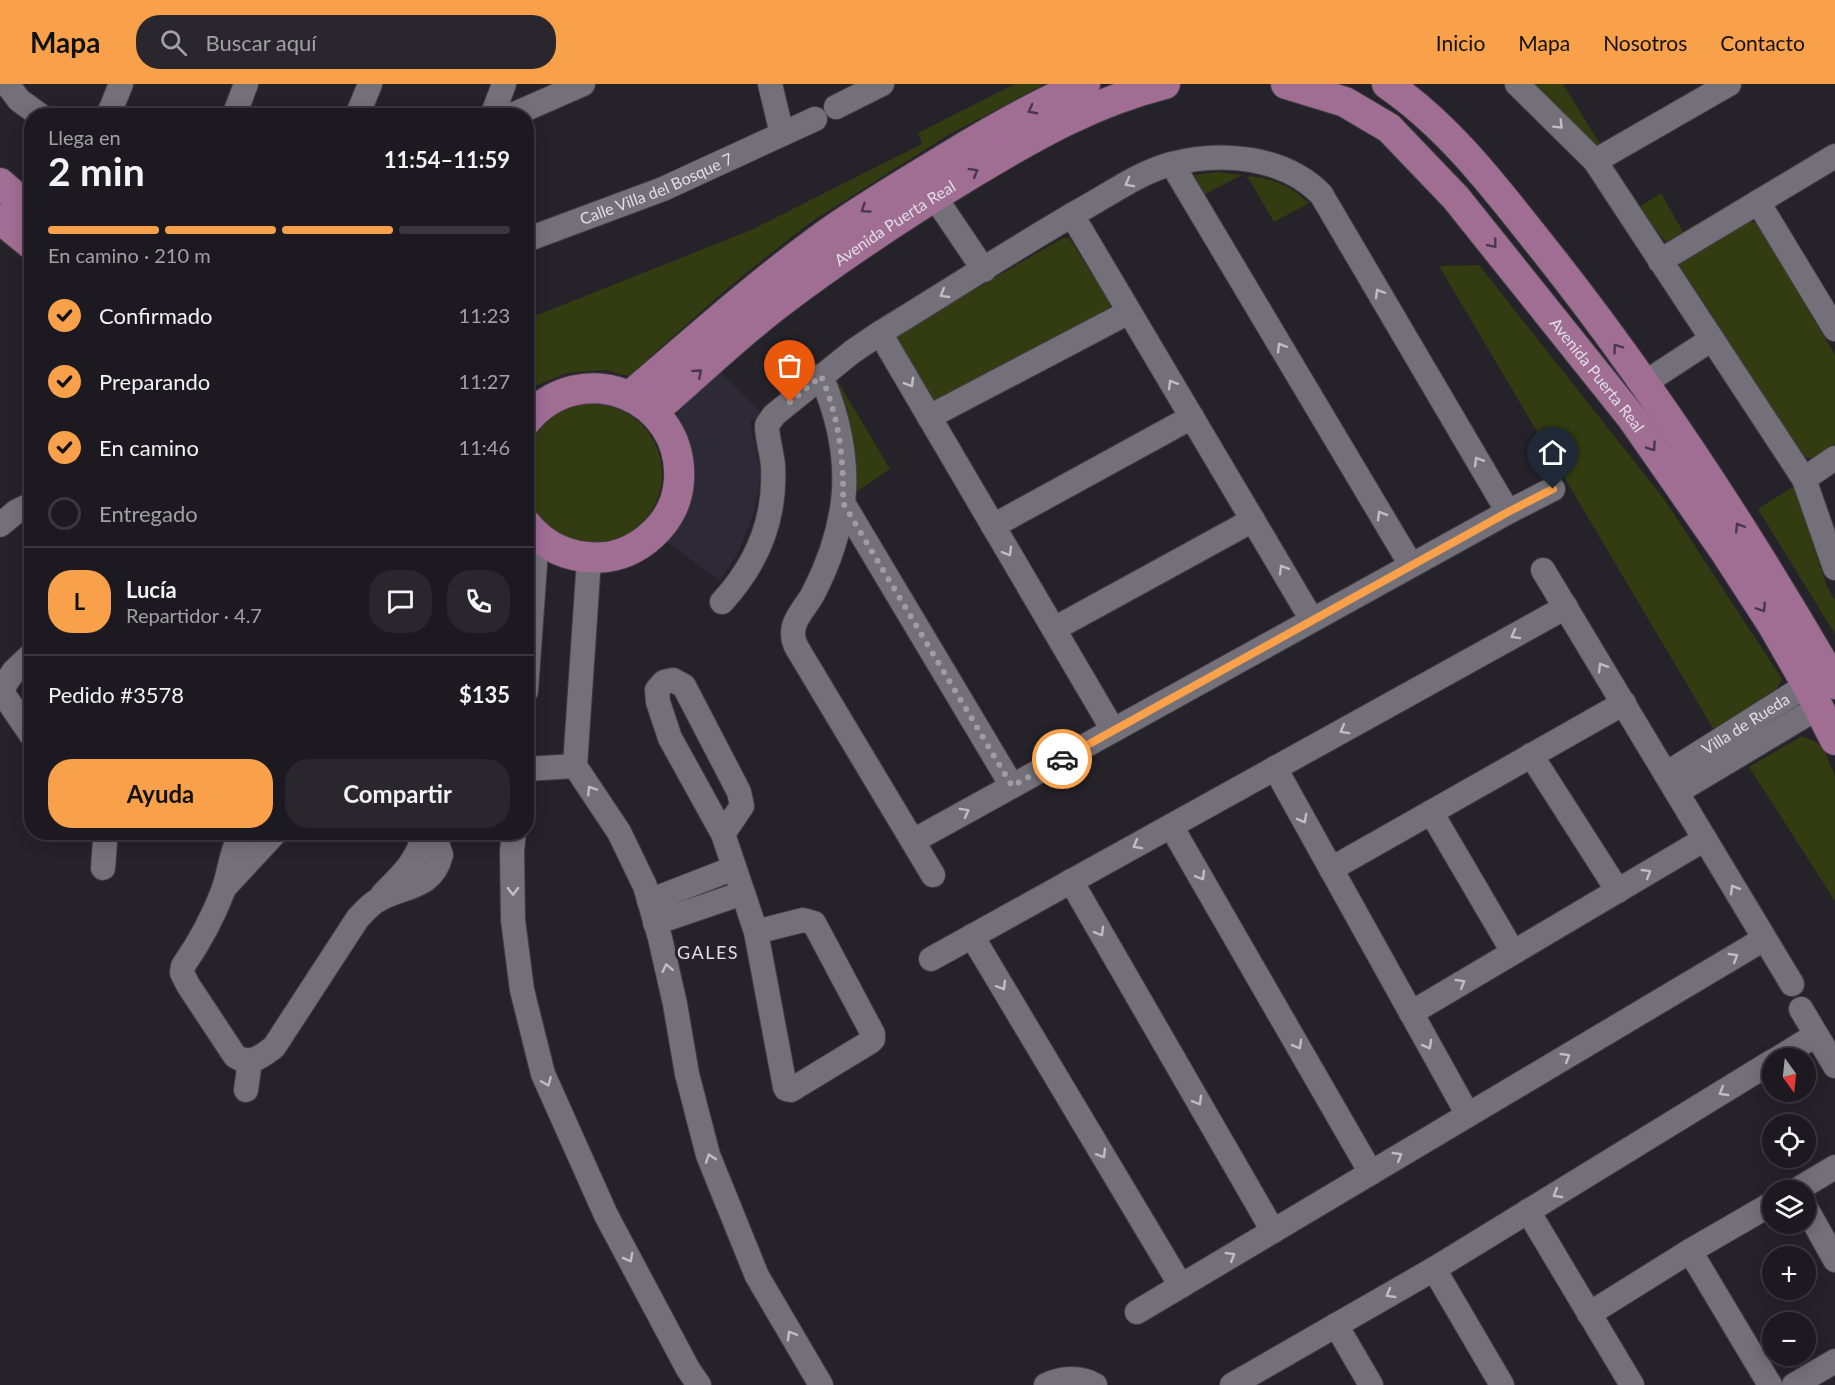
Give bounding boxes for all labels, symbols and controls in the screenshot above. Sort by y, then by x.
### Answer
search box [136,15,556,69]
text: Mapa [30,25,100,59]
icon: search [157,26,190,59]
text: Buscar aquí [205,29,317,56]
text: Inicio [1436,30,1485,55]
text: Mapa [1518,30,1570,55]
text: Nosotros [1603,30,1687,55]
text: Contacto [1720,30,1805,55]
one-way arrow [1028,102,1039,114]
one-way arrow [1551,118,1562,129]
text: Llega en [48,125,121,149]
text: 11:54–11:59 [384,146,510,173]
text: 2 min [48,148,145,194]
street label: Calle Villa del Bosque 7 [577,148,736,228]
one-way arrow [968,168,978,179]
street label: Avenida Puerta Real [830,176,958,269]
one-way arrow [1125,176,1135,187]
one-way arrow [860,202,871,213]
one-way arrow [1485,237,1496,248]
text: En camino · 210 m [48,243,211,267]
one-way arrow [940,286,950,298]
one-way arrow [1375,289,1386,299]
icon: check [48,299,81,332]
text: Confirmado [99,302,212,329]
text: 11:23 [459,303,510,327]
street label: Avenida Puerta Real [1546,314,1649,435]
pin [764,340,815,402]
one-way arrow [1277,343,1289,353]
one-way arrow [1613,344,1624,355]
icon: bag [773,349,806,382]
icon: check [48,365,81,398]
text: Preparando [99,368,210,395]
text: 11:27 [459,369,510,393]
one-way arrow [691,369,702,380]
one-way arrow [902,377,914,388]
one-way arrow [1168,380,1180,390]
pin [1527,427,1578,489]
icon: check [48,431,81,464]
text: En camino [99,434,199,461]
text: 11:46 [459,435,510,459]
icon: home [1536,436,1569,469]
one-way arrow [1645,440,1656,451]
one-way arrow [1474,457,1486,467]
text: Entregado [99,500,198,527]
one-way arrow [1377,511,1389,521]
one-way arrow [1736,522,1747,533]
one-way arrow [1001,546,1012,556]
one-way arrow [1278,565,1290,575]
button: chat [369,570,432,633]
button: phone [447,570,510,633]
text: Lucía [126,576,177,603]
text: L [74,588,85,615]
one-way arrow [1754,602,1766,612]
text: Repartidor · 4.7 [126,603,262,627]
one-way arrow [1510,628,1521,639]
one-way arrow [1598,663,1609,673]
text: Pedido #3578 [48,681,184,708]
text: $135 [459,681,510,708]
street label: Villa de Rueda [1698,689,1793,758]
one-way arrow [1340,723,1350,734]
courier [1032,729,1092,789]
icon: car [1046,743,1079,776]
button: Ayuda [48,759,273,828]
button: Compartir [285,759,510,828]
one-way arrow [587,786,599,796]
one-way arrow [958,808,969,819]
one-way arrow [1296,813,1307,823]
one-way arrow [1133,838,1143,849]
one-way arrow [1641,869,1651,881]
one-way arrow [1193,870,1205,880]
one-way arrow [1730,885,1742,895]
one-way arrow [507,886,519,895]
one-way arrow [1093,926,1105,936]
district label: GALES [677,941,739,963]
one-way arrow [1728,953,1738,965]
one-way arrow [661,963,674,973]
one-way arrow [1455,979,1465,990]
one-way arrow [995,980,1007,990]
one-way arrow [1291,1039,1302,1049]
one-way arrow [1421,1039,1433,1049]
north arrow [1762,1048,1816,1102]
map controls [1762,1048,1816,1366]
one-way arrow [1560,1053,1570,1064]
one-way arrow [540,1076,552,1087]
one-way arrow [1719,1084,1729,1096]
one-way arrow [1191,1094,1202,1105]
button: locate [1762,1114,1816,1168]
one-way arrow [1095,1148,1106,1158]
one-way arrow [1392,1152,1402,1164]
one-way arrow [704,1153,717,1164]
button: layers [1762,1180,1816,1234]
one-way arrow [1553,1186,1563,1198]
button: + [1762,1246,1816,1300]
one-way arrow [622,1252,633,1263]
one-way arrow [1225,1252,1235,1263]
one-way arrow [1386,1287,1396,1298]
button: − [1762,1312,1816,1366]
one-way arrow [787,1331,798,1341]

